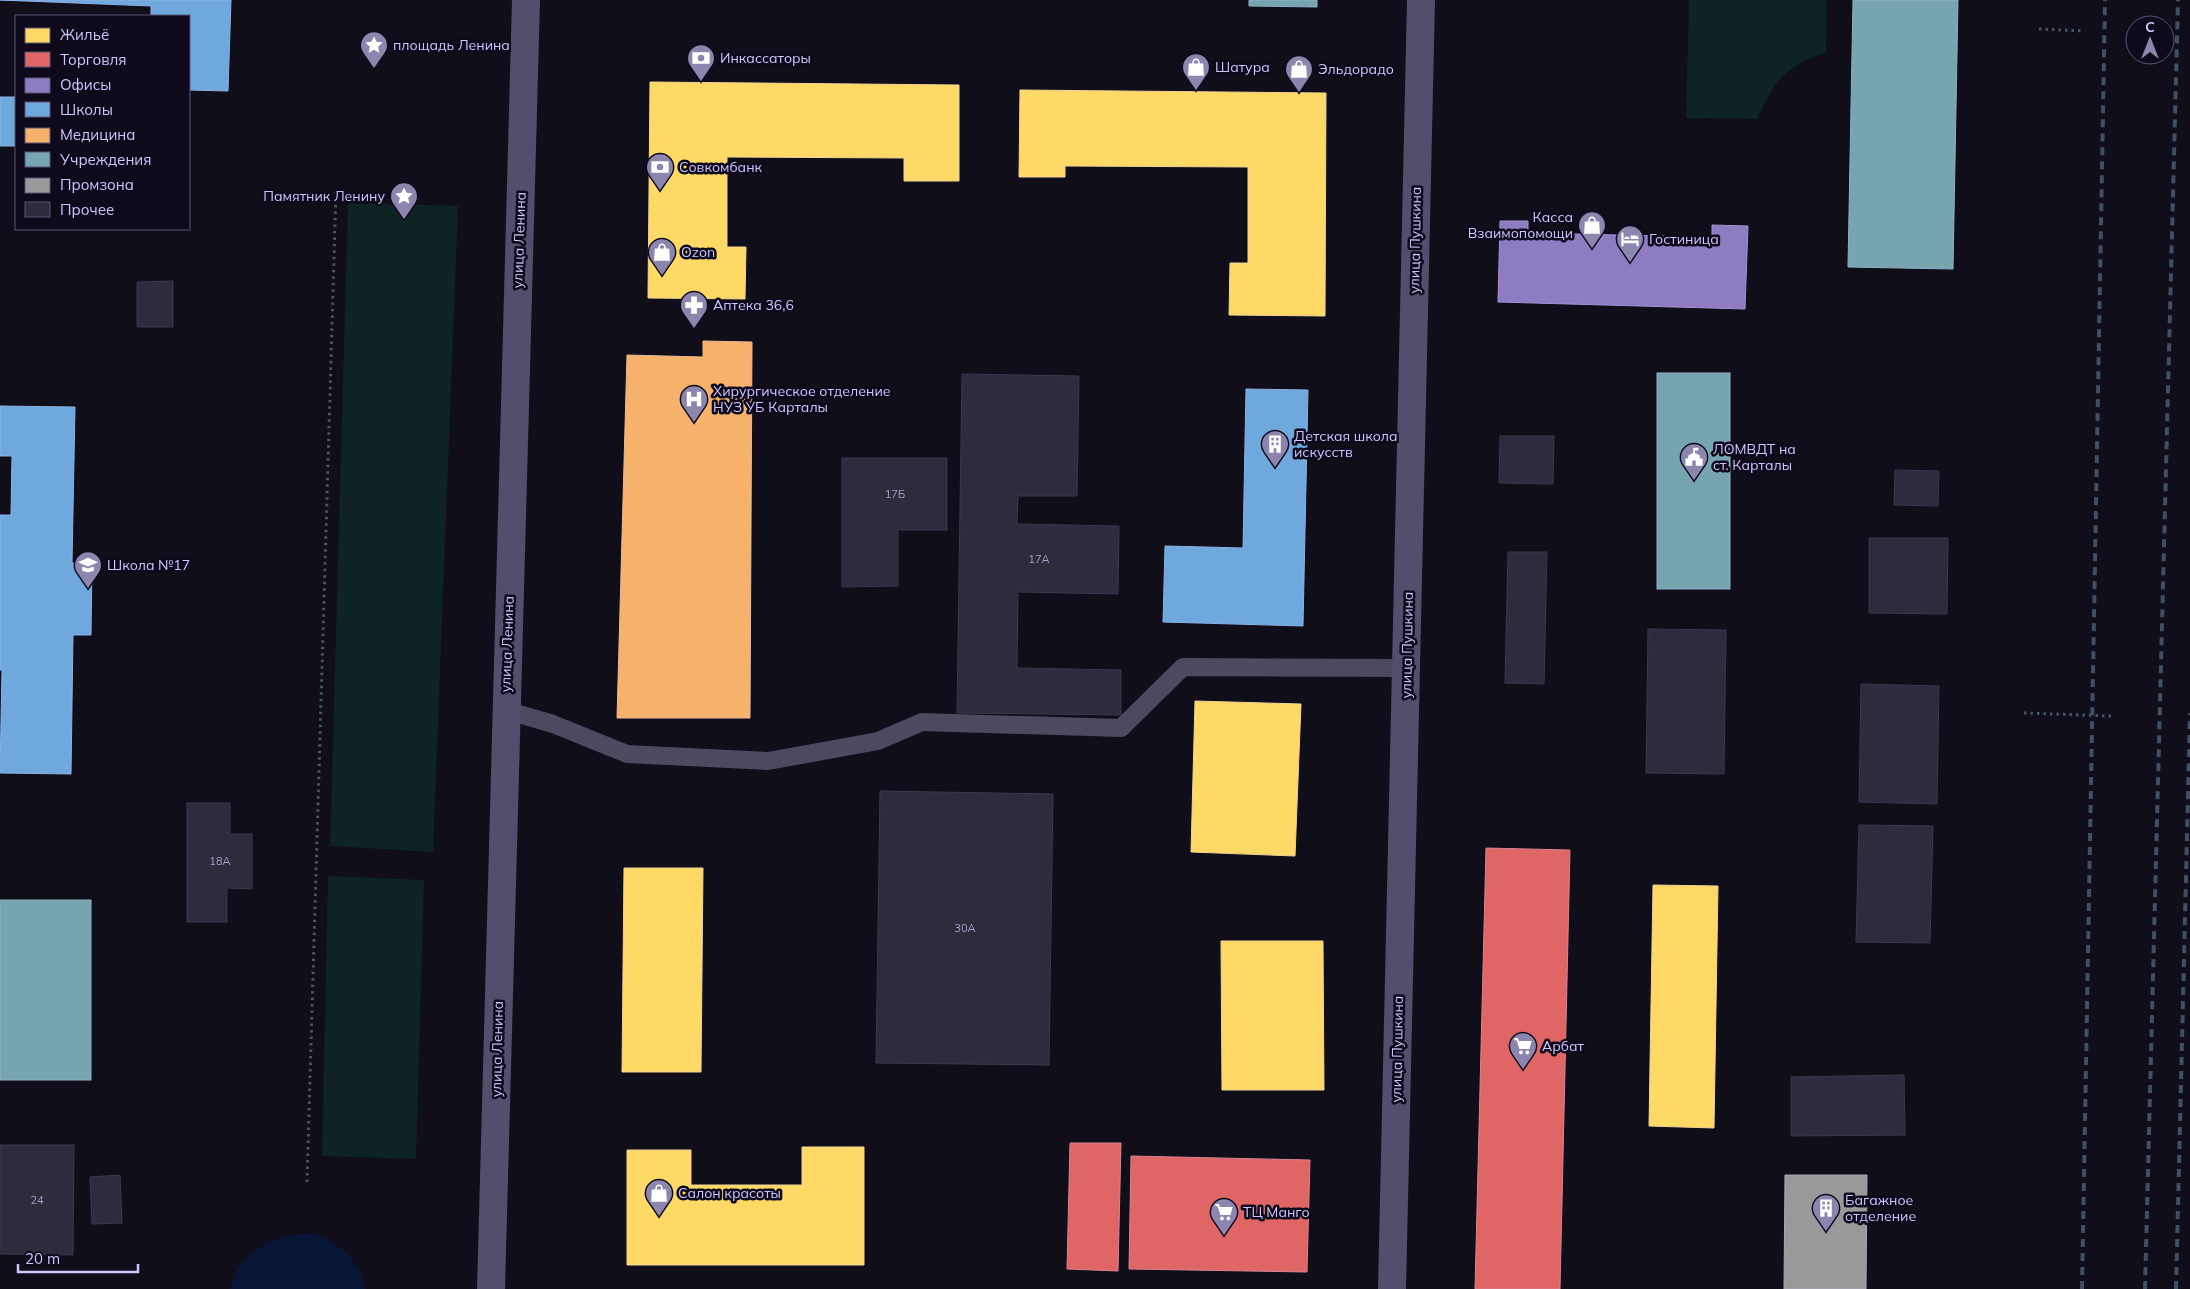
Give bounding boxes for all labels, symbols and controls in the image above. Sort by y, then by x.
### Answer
legend [15,15,190,230]
north arrow [2125,15,2175,65]
text: С [2145,18,2155,36]
text: Жильё [60,25,109,44]
place icon: площадь Ленина [359,30,389,69]
place label: площадь Ленина [393,36,510,54]
bank icon: Инкассаторы [686,43,716,82]
place label: Инкассаторы [720,49,811,67]
text: Торговля [60,50,127,69]
shop icon: Шатура [1181,52,1211,91]
shop icon: Эльдорадо [1284,54,1314,93]
place label: Шатура [1215,58,1270,76]
place label: Эльдорадо [1318,60,1394,78]
text: Офисы [60,75,112,94]
text: Школы [60,100,113,119]
text: Медицина [60,125,135,144]
text: Учреждения [59,150,152,169]
bank icon: Совкомбанк [645,152,675,191]
place label: Совкомбанк [679,158,763,176]
text: Промзона [60,175,134,194]
place icon: Памятник Ленину [389,181,419,220]
street label: улица Пушкина [1405,186,1425,294]
place label: Памятник Ленину [263,187,385,205]
street label: улица Ленина [508,191,530,289]
text: Прочее [60,200,114,219]
place label: Касса Взаимопомощи [1468,208,1573,242]
shop icon: Касса Взаимопомощи [1577,210,1607,249]
hotel icon: Гостиница [1615,224,1645,263]
place label: Гостиница [1649,230,1719,248]
shop icon: Ozon [647,237,677,276]
place label: Ozon [681,243,715,261]
pharmacy icon: Аптека 36,6 [679,290,709,329]
place label: Аптека 36,6 [713,296,794,314]
place label: Хирургическое отделение НУЗ УБ Карталы [713,382,891,416]
hospital icon: Хирургическое отделение НУЗ УБ Карталы [679,384,709,423]
place label: Детская школа искусств [1294,427,1398,461]
building icon: Детская школа искусств [1260,429,1290,468]
place label: ЛОМВДТ на ст. Карталы [1713,440,1796,474]
public building icon: ЛОМВДТ на ст. Карталы [1679,442,1709,481]
house number: 17Б [885,487,905,501]
school or university icon: Школа №17 [73,550,103,589]
house number: 17А [1028,552,1050,566]
place label: Школа №17 [107,556,190,574]
street label: улица Пушкина [1397,591,1417,699]
street label: улица Ленина [496,595,518,693]
house number: 18А [209,854,231,868]
house number: 30А [954,921,976,935]
street label: улица Пушкина [1387,995,1407,1103]
street label: улица Ленина [487,1001,507,1097]
supermarket icon: Арбат [1508,1031,1538,1070]
place label: Арбат [1542,1037,1585,1055]
shop icon: Салон красоты [644,1178,674,1217]
place label: Салон красоты [678,1184,781,1202]
place label: Багажное отделение [1845,1191,1916,1225]
house number: 24 [30,1193,44,1207]
building icon: Багажное отделение [1811,1193,1841,1232]
supermarket icon: ТЦ Манго [1209,1197,1239,1236]
place label: ТЦ Манго [1243,1203,1310,1221]
scale bar [18,1242,138,1274]
text: 20 m [25,1249,60,1268]

